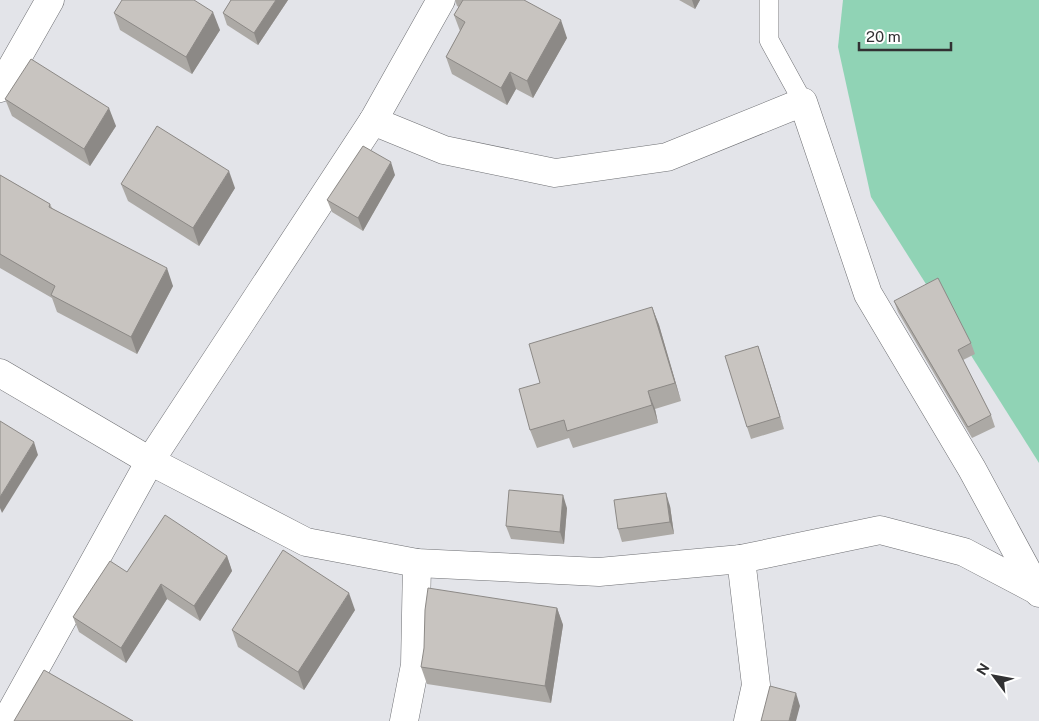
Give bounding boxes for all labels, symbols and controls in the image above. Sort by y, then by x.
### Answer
scale bar [859,20,952,52]
text: 20 m [866,28,901,45]
north arrow [969,651,1019,701]
text: N [973,660,993,678]

